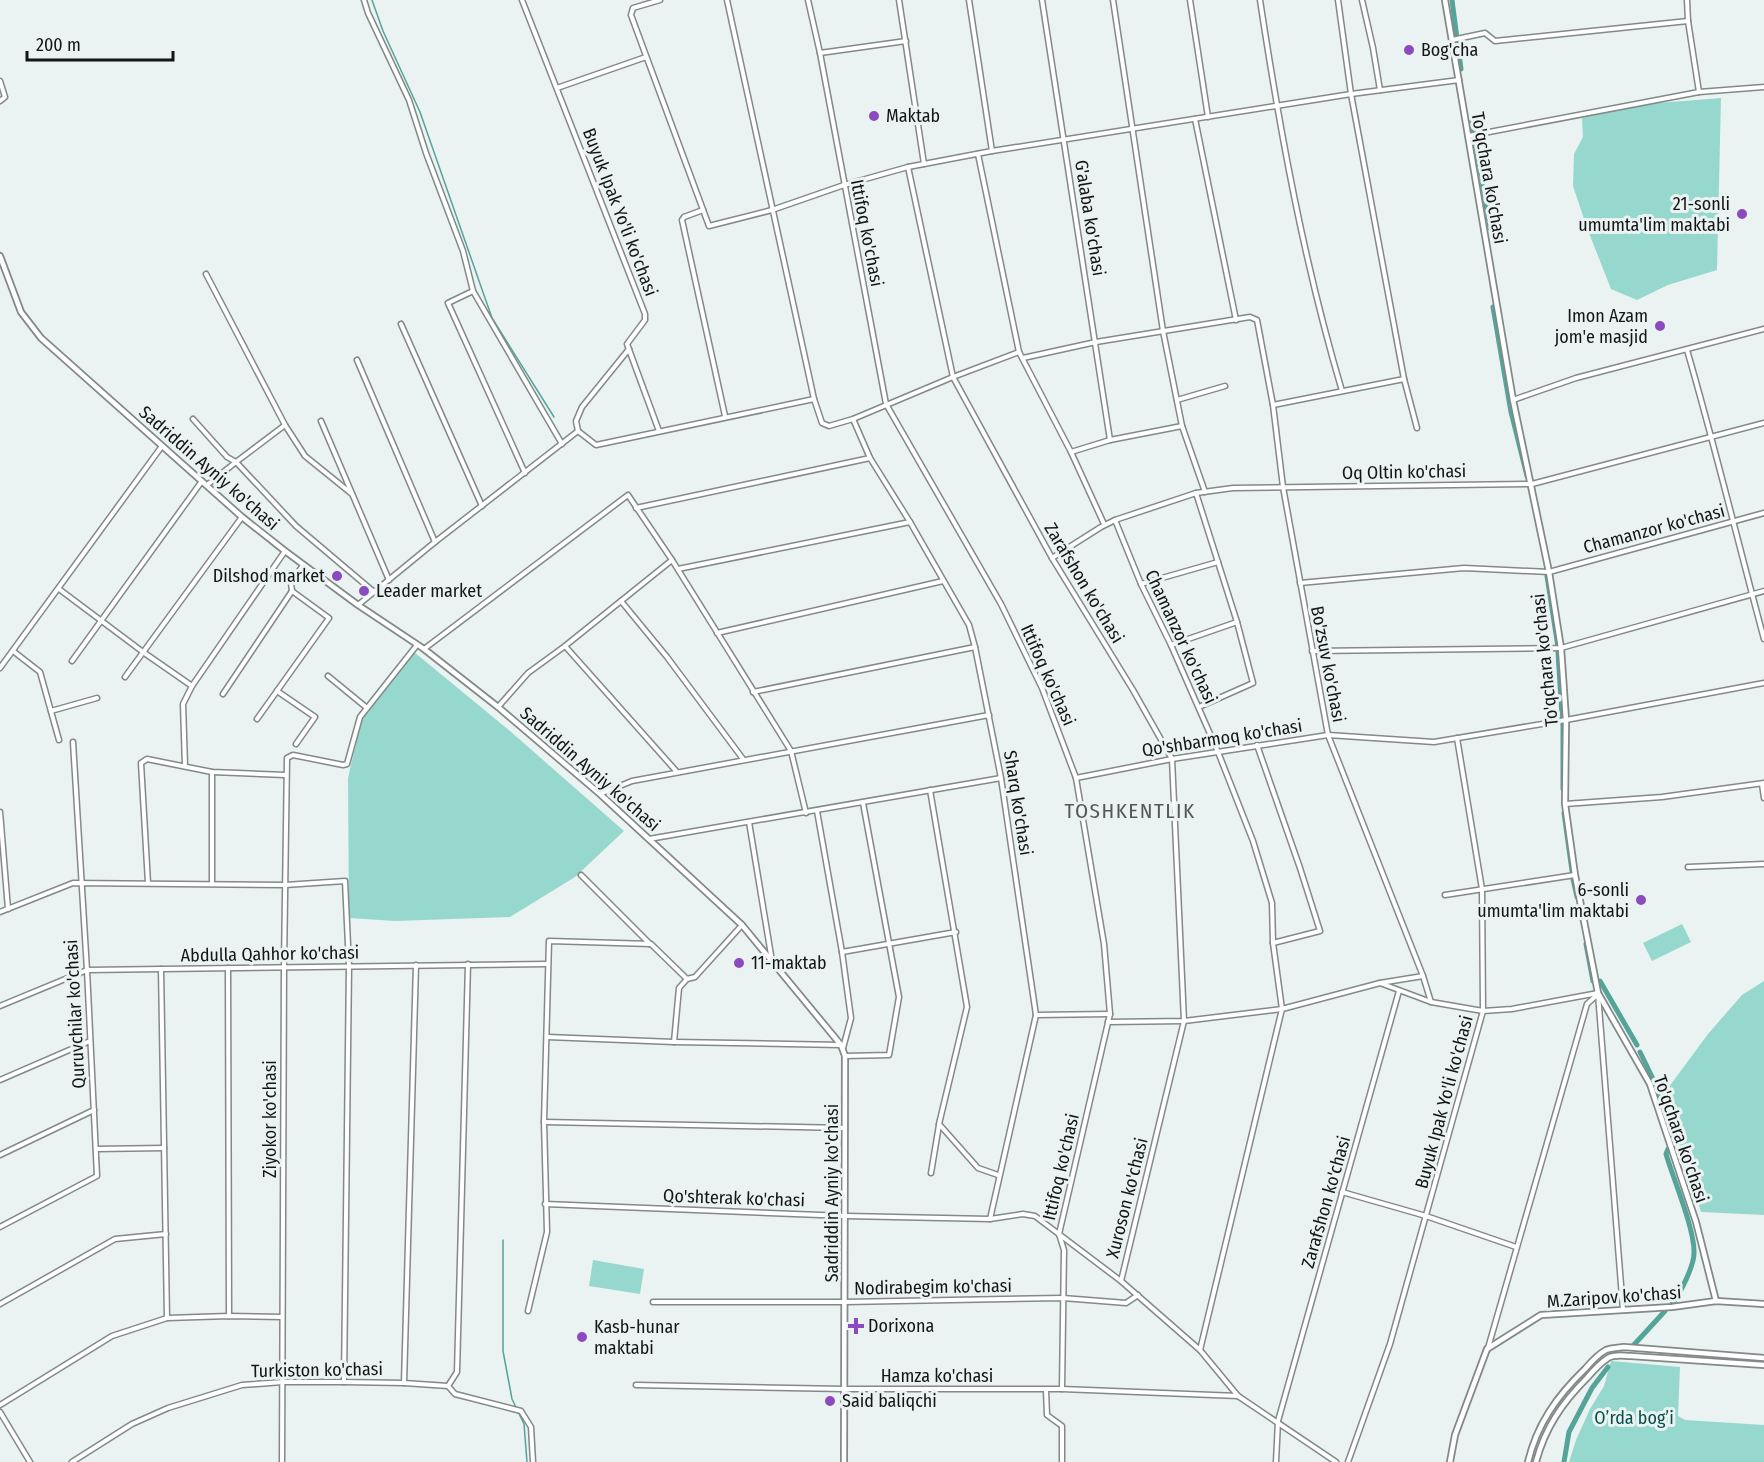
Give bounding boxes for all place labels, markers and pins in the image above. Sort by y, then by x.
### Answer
place label: Bog'cha [1421,39,1478,61]
marker: Bog'cha [1402,43,1416,57]
place label: Maktab [886,105,940,127]
marker: Maktab [867,109,881,123]
place label: 21-sonli umumta'lim maktabi [1578,193,1730,236]
marker: 21-sonli umumta'lim maktabi [1735,207,1749,221]
place label: Imon Azam jom'e masjid [1554,305,1648,348]
marker: Imon Azam jom'e masjid [1653,319,1667,333]
place label: Dilshod market [213,565,325,587]
marker: Dilshod market [330,569,344,583]
place label: Leader market [376,580,482,602]
marker: Leader market [357,584,371,598]
place label: 6-sonli umumta'lim maktabi [1477,879,1629,922]
marker: 6-sonli umumta'lim maktabi [1634,893,1648,907]
place label: 11-maktab [751,952,827,974]
marker: 11-maktab [732,956,746,970]
place label: Dorixona [868,1315,934,1337]
place label: Kasb-hunar maktabi [594,1316,680,1359]
marker: Dorixona [849,1319,863,1333]
marker: Kasb-hunar maktabi [575,1330,589,1344]
place label: Said baliqchi [842,1390,937,1412]
marker: Said baliqchi [823,1394,837,1408]

